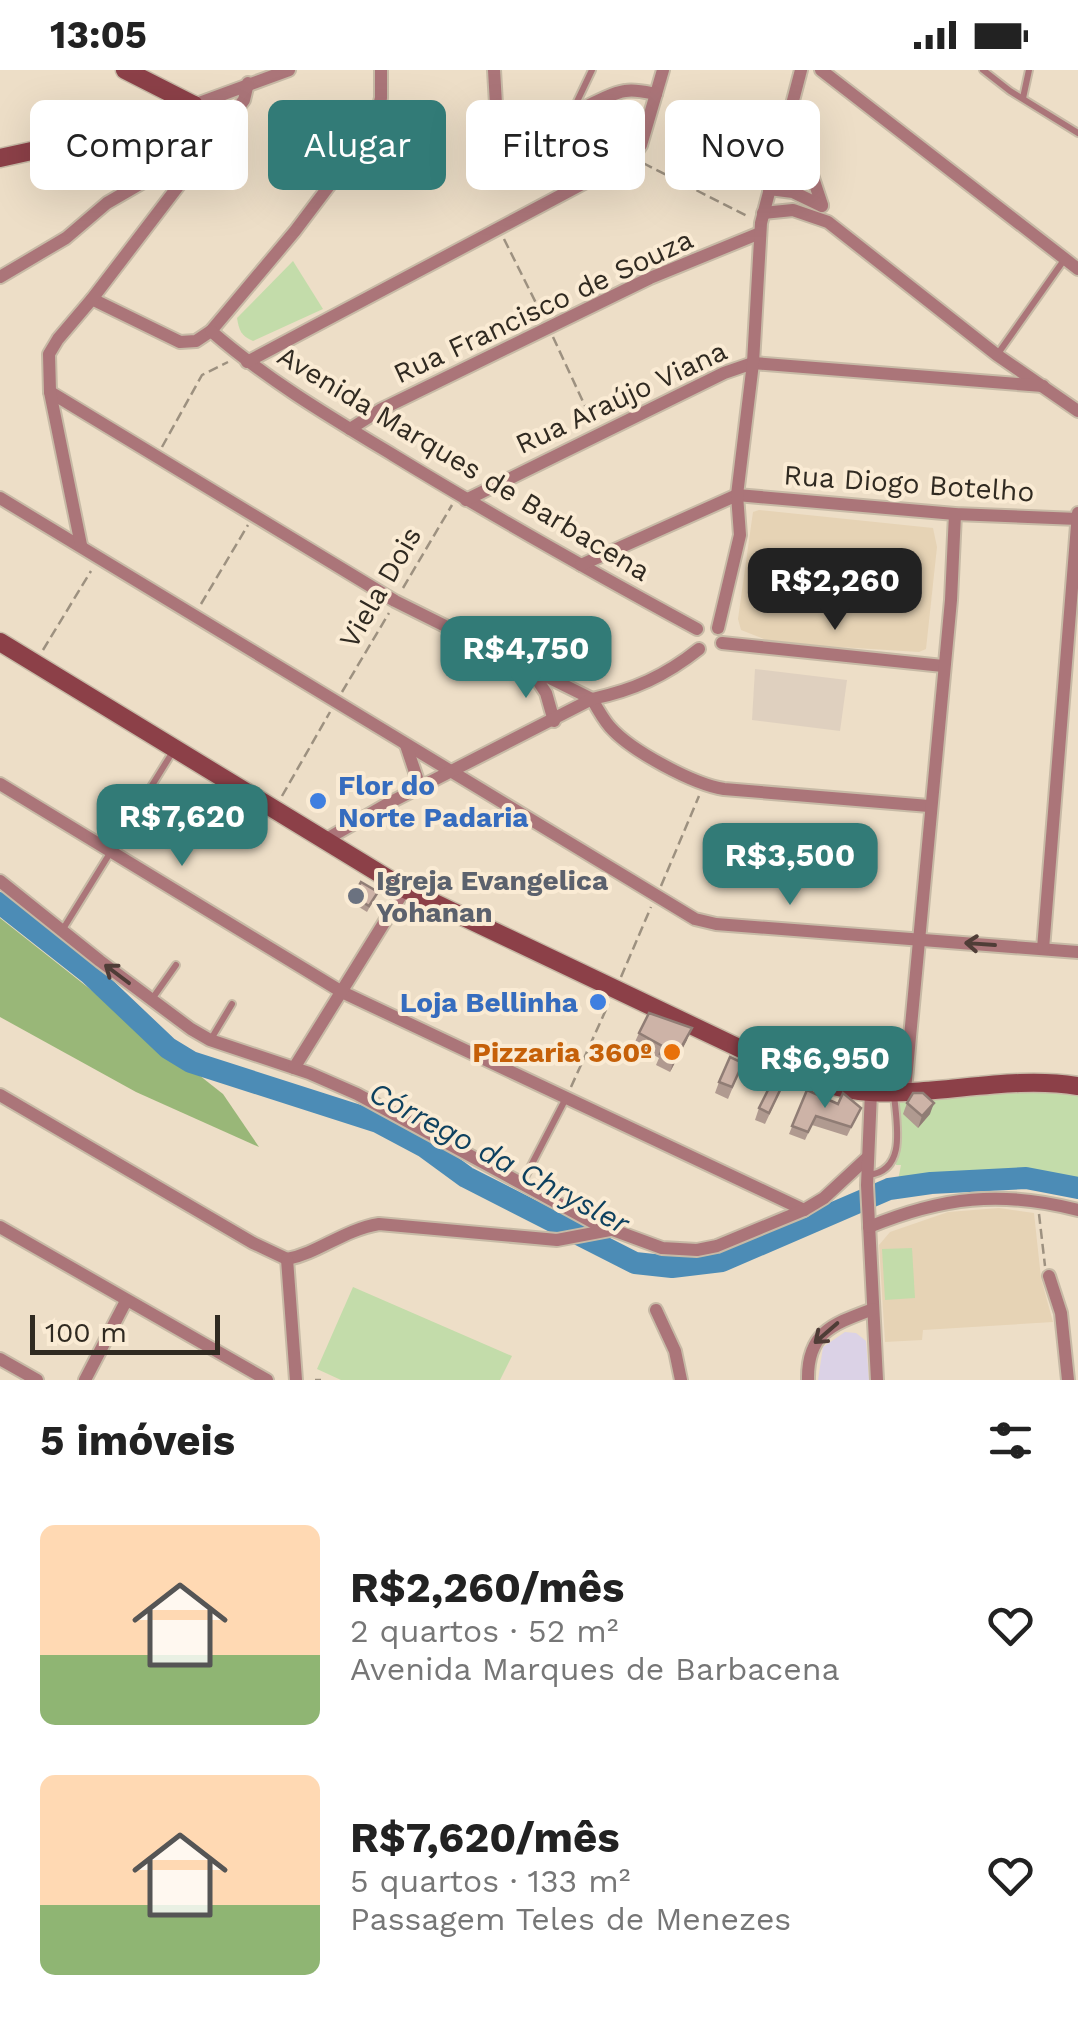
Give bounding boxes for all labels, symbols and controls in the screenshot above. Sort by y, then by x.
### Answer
text: 13:05 [50,13,147,57]
chip: Comprar [30,100,248,190]
chip: Alugar [268,100,446,190]
chip: Filtros [466,100,645,190]
chip: Novo [665,100,820,190]
street label: Rua Francisco de Souza [388,222,698,390]
street label: Rua Araújo Viana [510,334,732,461]
street label: Avenida Marques de Barbacena [272,339,656,588]
street label: Rua Diogo Botelho [782,458,1035,509]
street label: Viela Dois [333,521,428,654]
pin: R$2,260 [743,548,927,633]
text: R$2,260 [770,561,900,599]
pin: R$4,750 [434,616,618,701]
text: R$4,750 [462,629,590,667]
place label: Flor do Norte Padaria [338,769,529,834]
pin: R$7,620 [90,784,274,869]
marker: Flor do Norte Padaria [307,790,329,812]
text: R$7,620 [119,797,245,835]
pin: R$3,500 [698,823,882,908]
text: R$3,500 [725,836,855,874]
place label: Igreja Evangelica Yohanan [376,864,609,929]
marker: Igreja Evangelica Yohanan [345,885,367,907]
one-way arrow [964,935,996,954]
one-way arrow [104,964,131,985]
place label: Loja Bellinha [400,986,579,1019]
marker: Loja Bellinha [587,991,609,1013]
pin: R$6,950 [733,1026,917,1111]
place label: Pizzaria 360º [472,1036,652,1069]
text: R$6,950 [760,1039,890,1077]
marker: Pizzaria 360º [661,1041,683,1063]
water label: Córrego da Chrysler [363,1074,636,1242]
scale bar [30,1310,220,1354]
text: 100 m [45,1316,127,1349]
one-way arrow [814,1322,839,1345]
icon: filters [983,1413,1038,1468]
text: 5 imóveis [40,1416,235,1465]
text: R$2,260/mês [350,1563,625,1612]
icon: home [120,1565,240,1685]
icon: heart [983,1598,1038,1653]
text: 2 quartos · 52 m² [350,1612,618,1650]
text: Avenida Marques de Barbacena [350,1650,840,1688]
text: R$7,620/mês [350,1813,620,1862]
icon: home [120,1815,240,1935]
icon: heart [983,1848,1038,1903]
text: 5 quartos · 133 m² [350,1862,630,1900]
text: Passagem Teles de Menezes [350,1900,791,1938]

